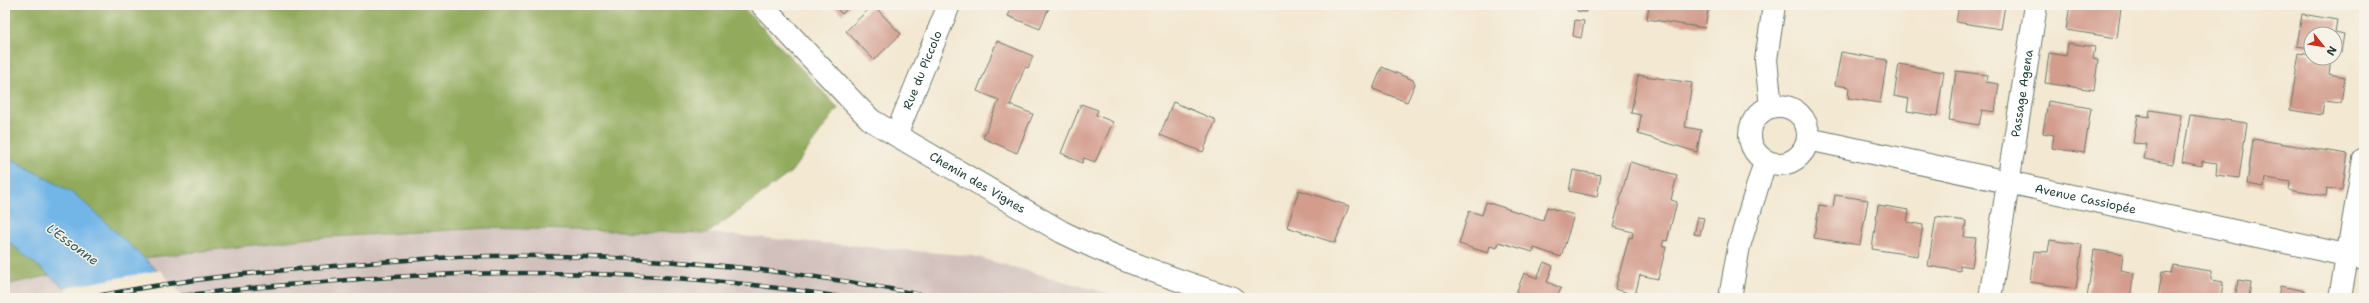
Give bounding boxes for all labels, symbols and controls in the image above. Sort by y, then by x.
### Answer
north arrow [2303,26,2343,66]
street label: Rue du Piccolo [899,28,946,112]
text: N [2322,43,2340,59]
street label: Passage Agena [2007,48,2037,138]
street label: Chemin des Vignes [926,148,1029,217]
street label: Avenue Cassiopée [2033,180,2138,218]
water label: L'Essonne [43,220,102,269]

